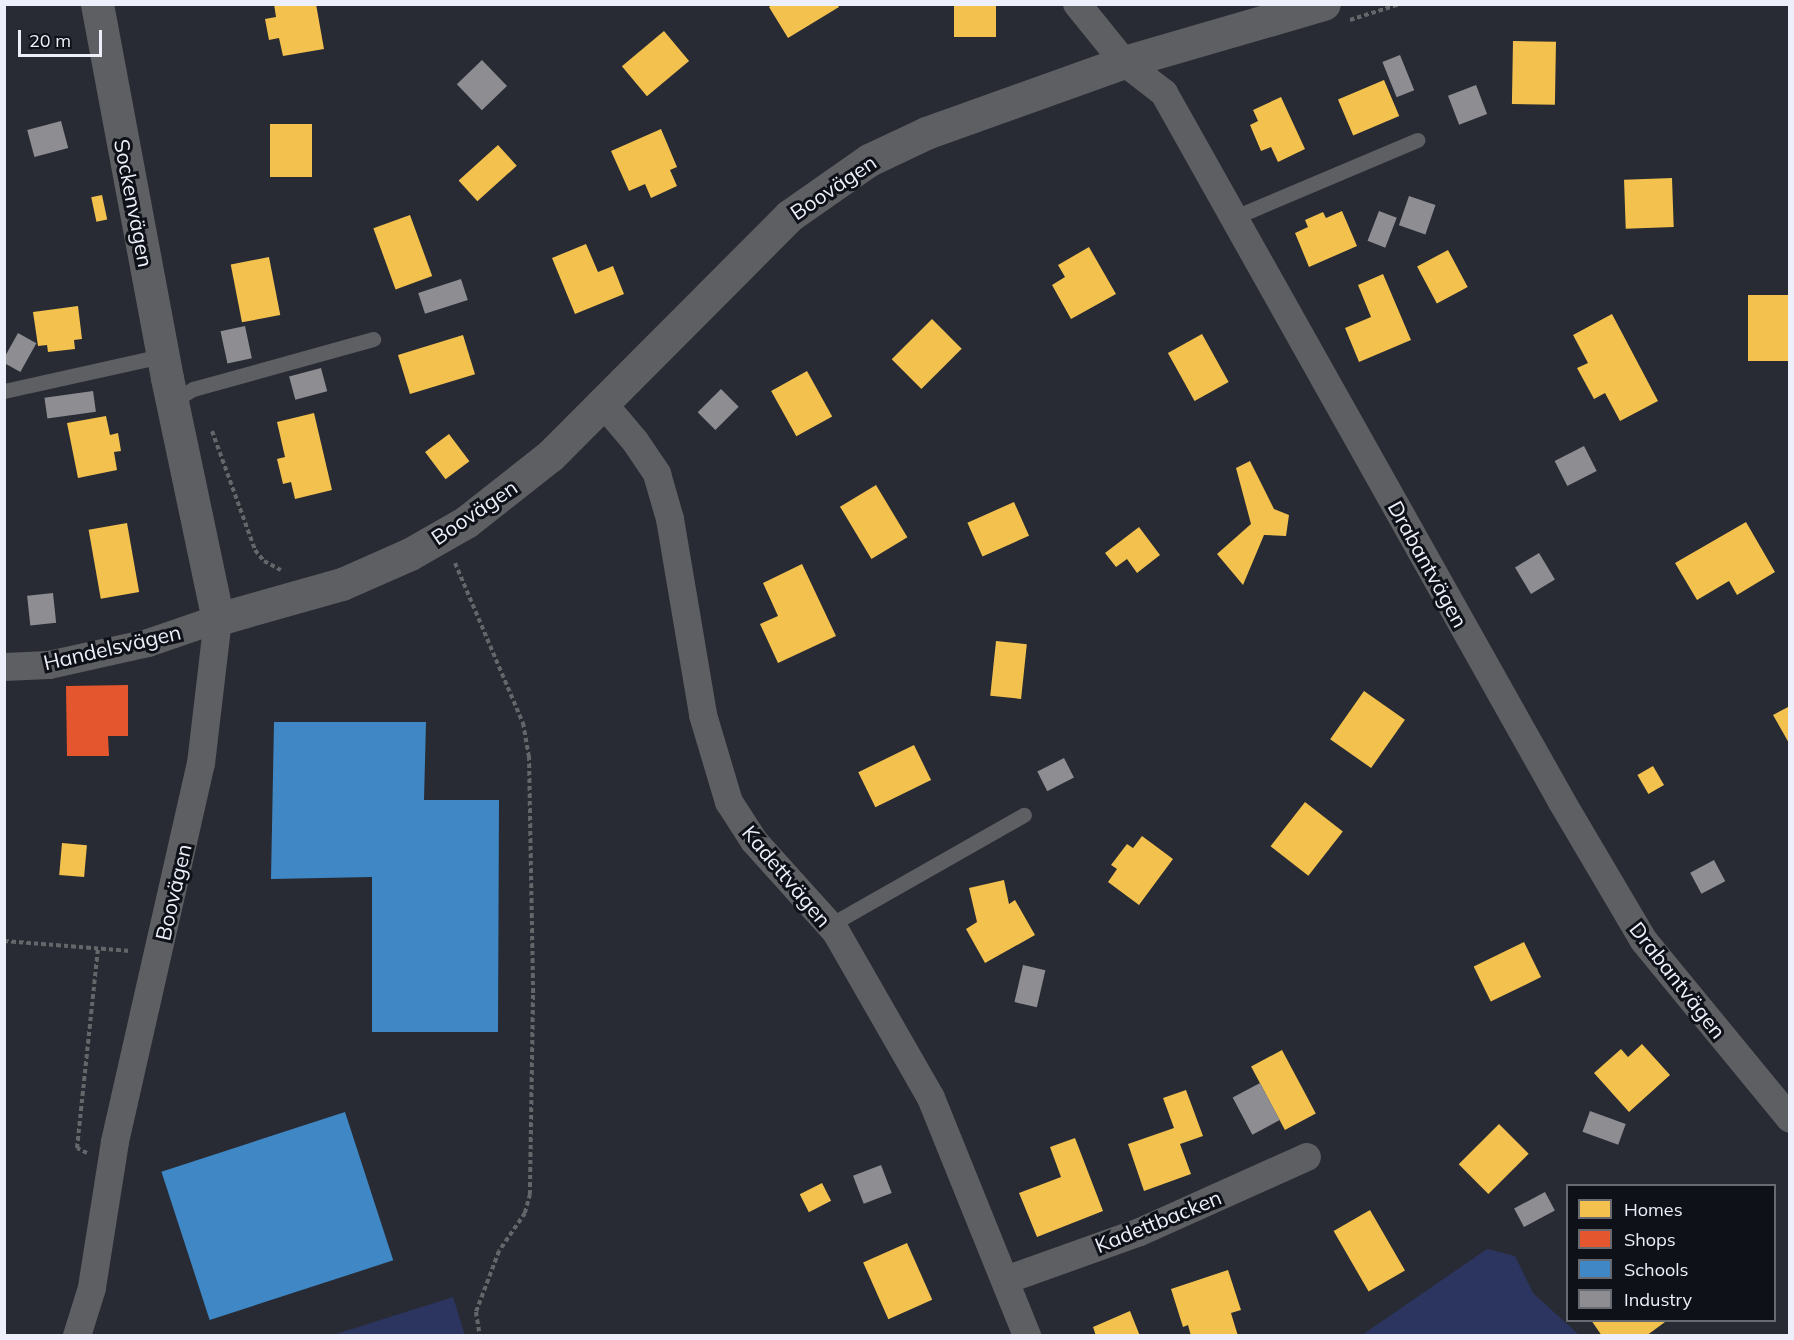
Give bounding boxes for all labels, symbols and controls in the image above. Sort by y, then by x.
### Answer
scale bar [21,18,105,56]
text: 20 m [29,29,71,52]
street label: Sockenvägen [109,137,159,269]
street label: Boovägen [785,149,881,225]
street label: Boovägen [426,474,522,550]
street label: Drabantvägen [1383,496,1473,632]
street label: Handelsvägen [41,619,183,675]
street label: Kadettvägen [737,820,837,932]
street label: Boovägen [150,841,196,943]
street label: Drabantvägen [1625,917,1731,1043]
street label: Kadettbacken [1091,1184,1225,1258]
legend [1566,1184,1776,1322]
text: Homes [1624,1198,1683,1221]
text: Shops [1624,1228,1676,1251]
text: Schools [1624,1258,1688,1281]
text: Industry [1624,1288,1692,1311]

